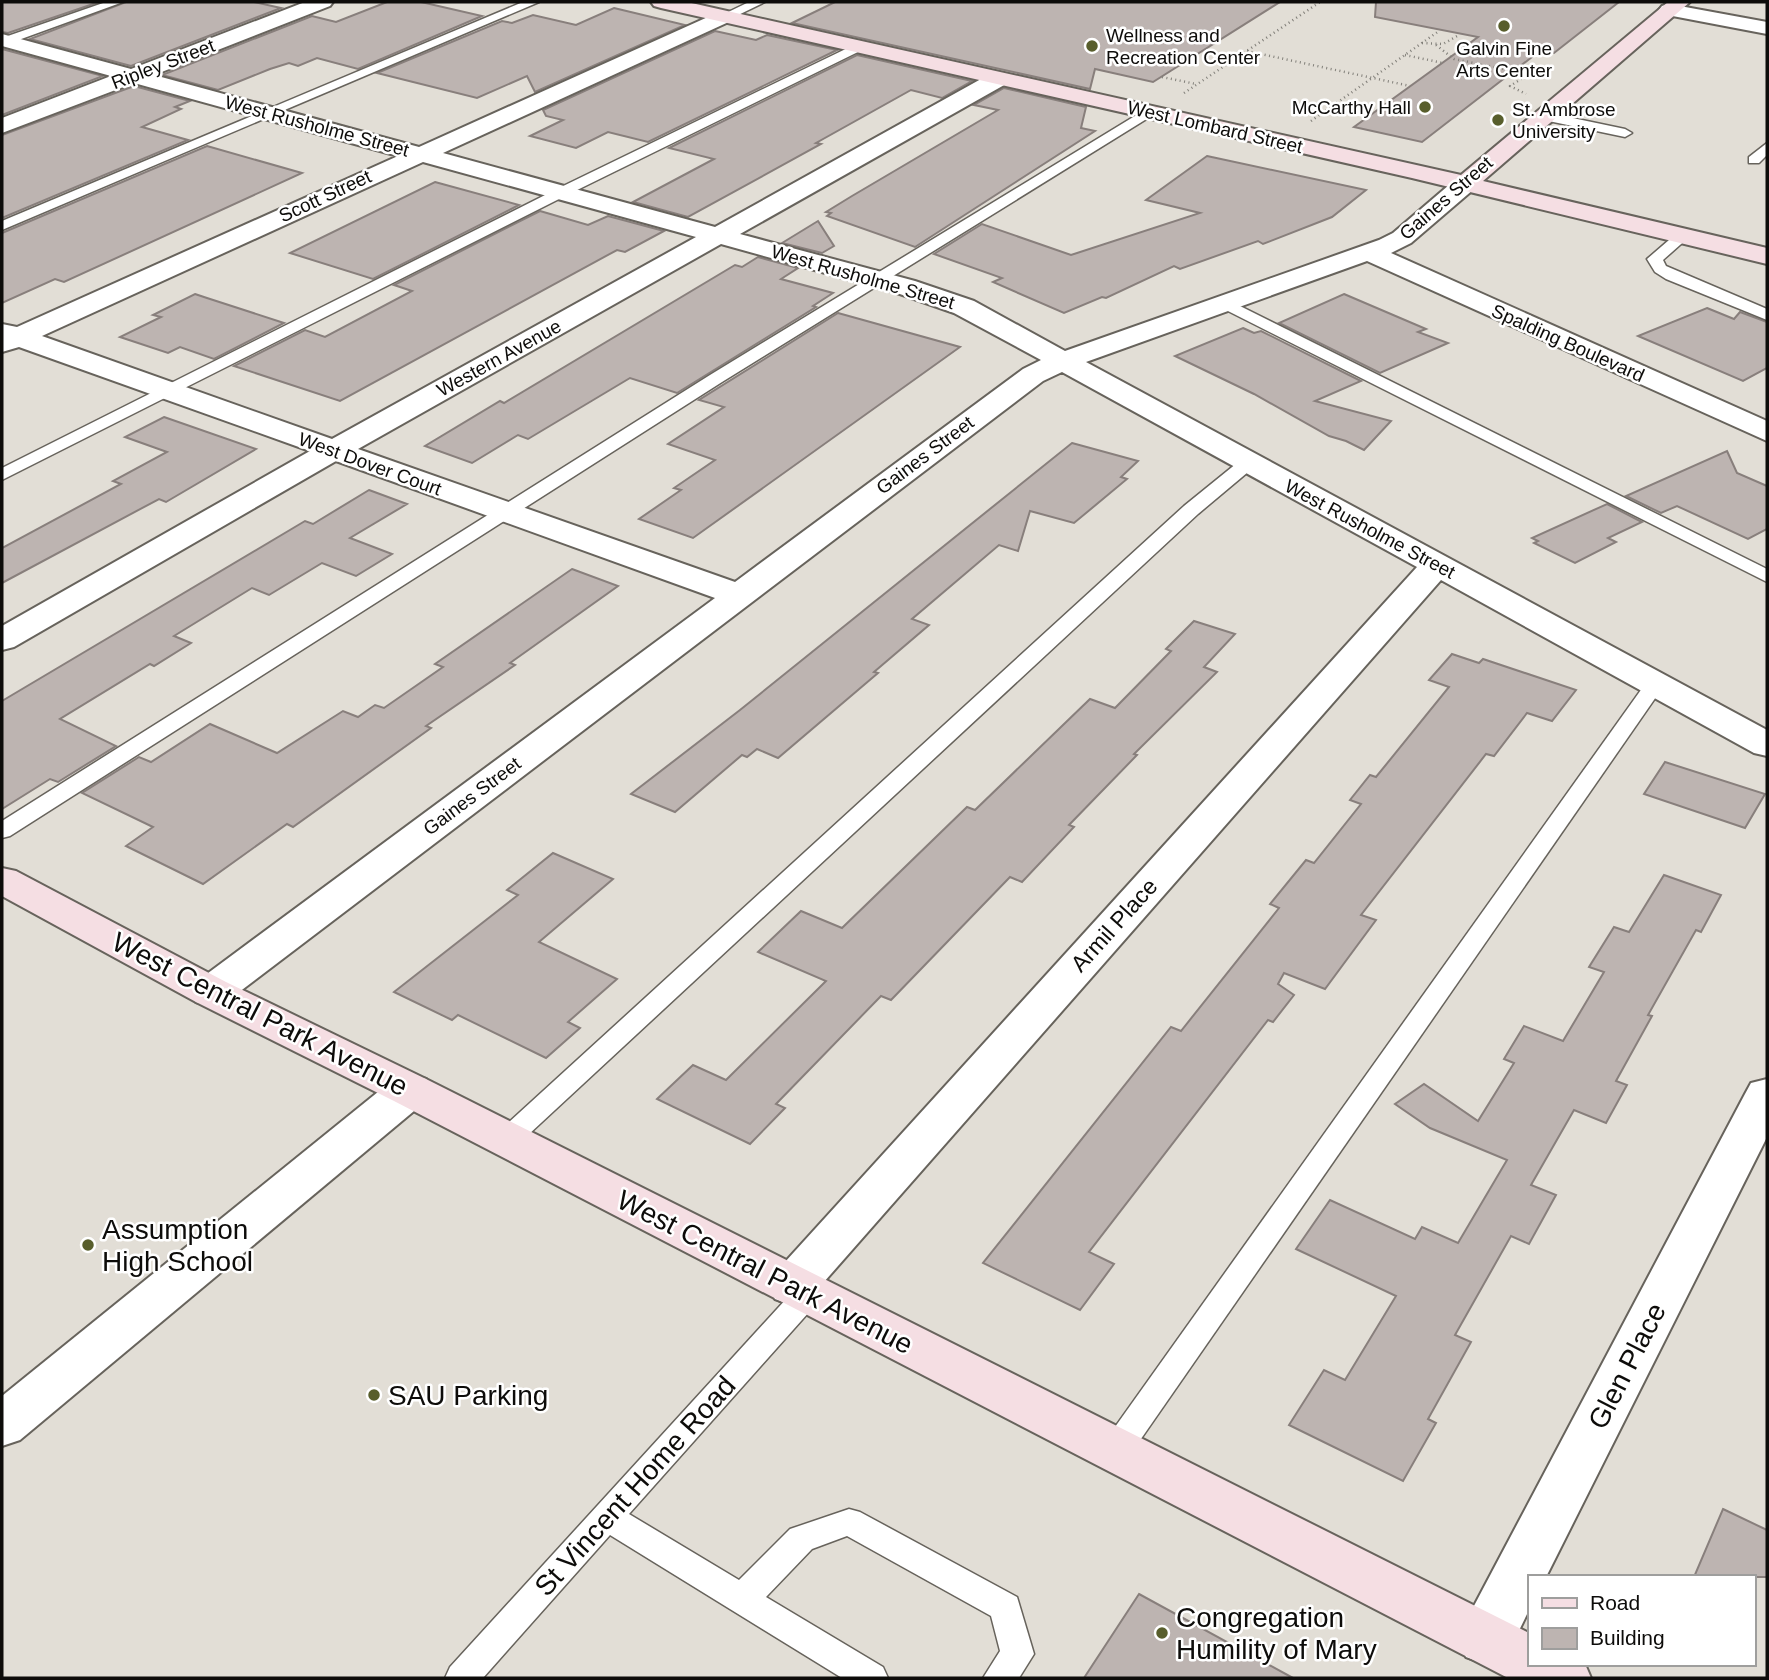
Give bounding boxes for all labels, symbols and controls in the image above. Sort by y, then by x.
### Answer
marker: Galvin Fine Arts Center [1496,18,1512,34]
place label: Wellness and Recreation Center [1106,25,1261,68]
street label: Ripley Street [108,34,218,93]
marker: Wellness and Recreation Center [1084,38,1100,54]
place label: Galvin Fine Arts Center [1456,38,1553,81]
street label: West Rusholme Street [223,91,412,161]
street label: West Lombard Street [1125,97,1305,158]
place label: McCarthy Hall [1292,97,1411,118]
marker: McCarthy Hall [1417,99,1433,115]
place label: St. Ambrose University [1512,99,1616,142]
marker: St. Ambrose University [1490,112,1506,128]
street label: Gaines Street [1395,151,1497,244]
street label: Scott Street [276,165,375,226]
street label: West Rusholme Street [769,241,958,313]
street label: Spalding Boulevard [1488,300,1648,386]
street label: Western Avenue [433,315,565,401]
street label: Gaines Street [872,411,978,498]
street label: West Dover Court [296,428,445,500]
street label: West Rusholme Street [1281,475,1459,583]
street label: Gaines Street [419,752,525,839]
street label: Armil Place [1065,873,1163,977]
street label: West Central Park Avenue [107,926,413,1102]
street label: West Central Park Avenue [612,1184,918,1360]
place label: Assumption High School [102,1214,253,1277]
marker: Assumption High School [80,1237,96,1253]
street label: Glen Place [1582,1298,1672,1434]
street label: St Vincent Home Road [528,1370,742,1602]
place label: SAU Parking [388,1380,548,1411]
marker: SAU Parking [366,1387,382,1403]
legend [1528,1575,1755,1666]
text: Road [1590,1591,1640,1614]
place label: Congregation Humility of Mary [1176,1602,1377,1665]
marker: Congregation Humility of Mary [1154,1625,1170,1641]
text: Building [1590,1626,1665,1649]

